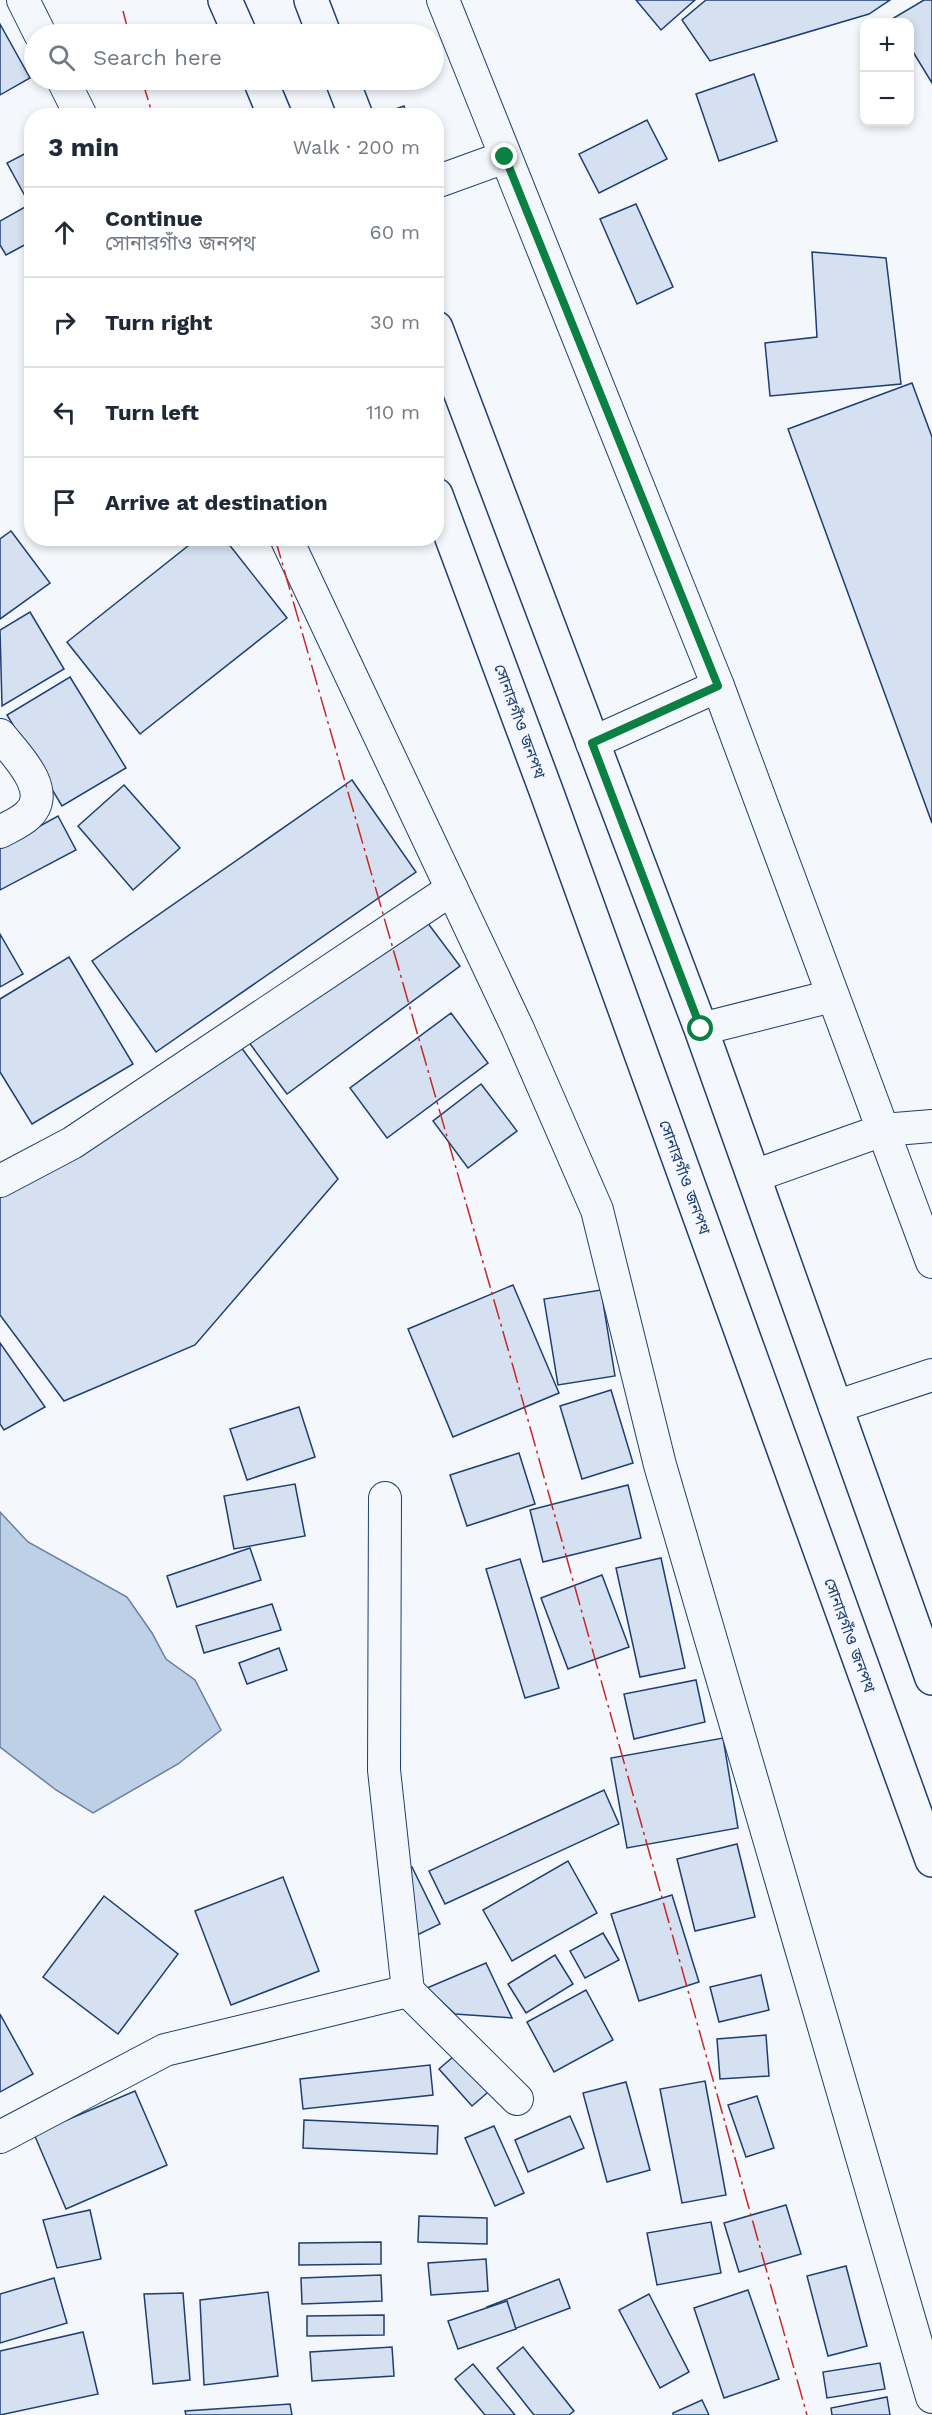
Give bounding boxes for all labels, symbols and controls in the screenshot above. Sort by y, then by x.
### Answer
map controls [860,18,914,126]
button: + [860,18,914,72]
search box [24,24,444,90]
icon: search [45,41,78,74]
text: Search here [93,45,222,70]
button: − [860,72,914,126]
text: 3 min [48,132,119,162]
text: Walk · 200 m [293,135,420,159]
route end [491,143,517,169]
text: Continue [105,206,203,231]
icon: ahead [48,216,81,249]
text: 60 m [370,220,420,244]
text: সোনারগাঁও জনপথ [105,231,256,255]
icon: right [48,306,81,339]
text: Turn right [105,310,212,335]
text: 30 m [370,310,420,334]
icon: left [48,396,81,429]
text: Turn left [105,400,199,425]
text: 110 m [366,400,420,424]
icon: arrive [48,486,81,519]
text: Arrive at destination [105,490,328,515]
street label: সোনারগাঁও জনপথ [490,661,549,782]
route start [687,1015,713,1041]
street label: সোনারগাঁও জনপথ [655,1117,714,1238]
street label: সোনারগাঁও জনপথ [820,1575,879,1696]

